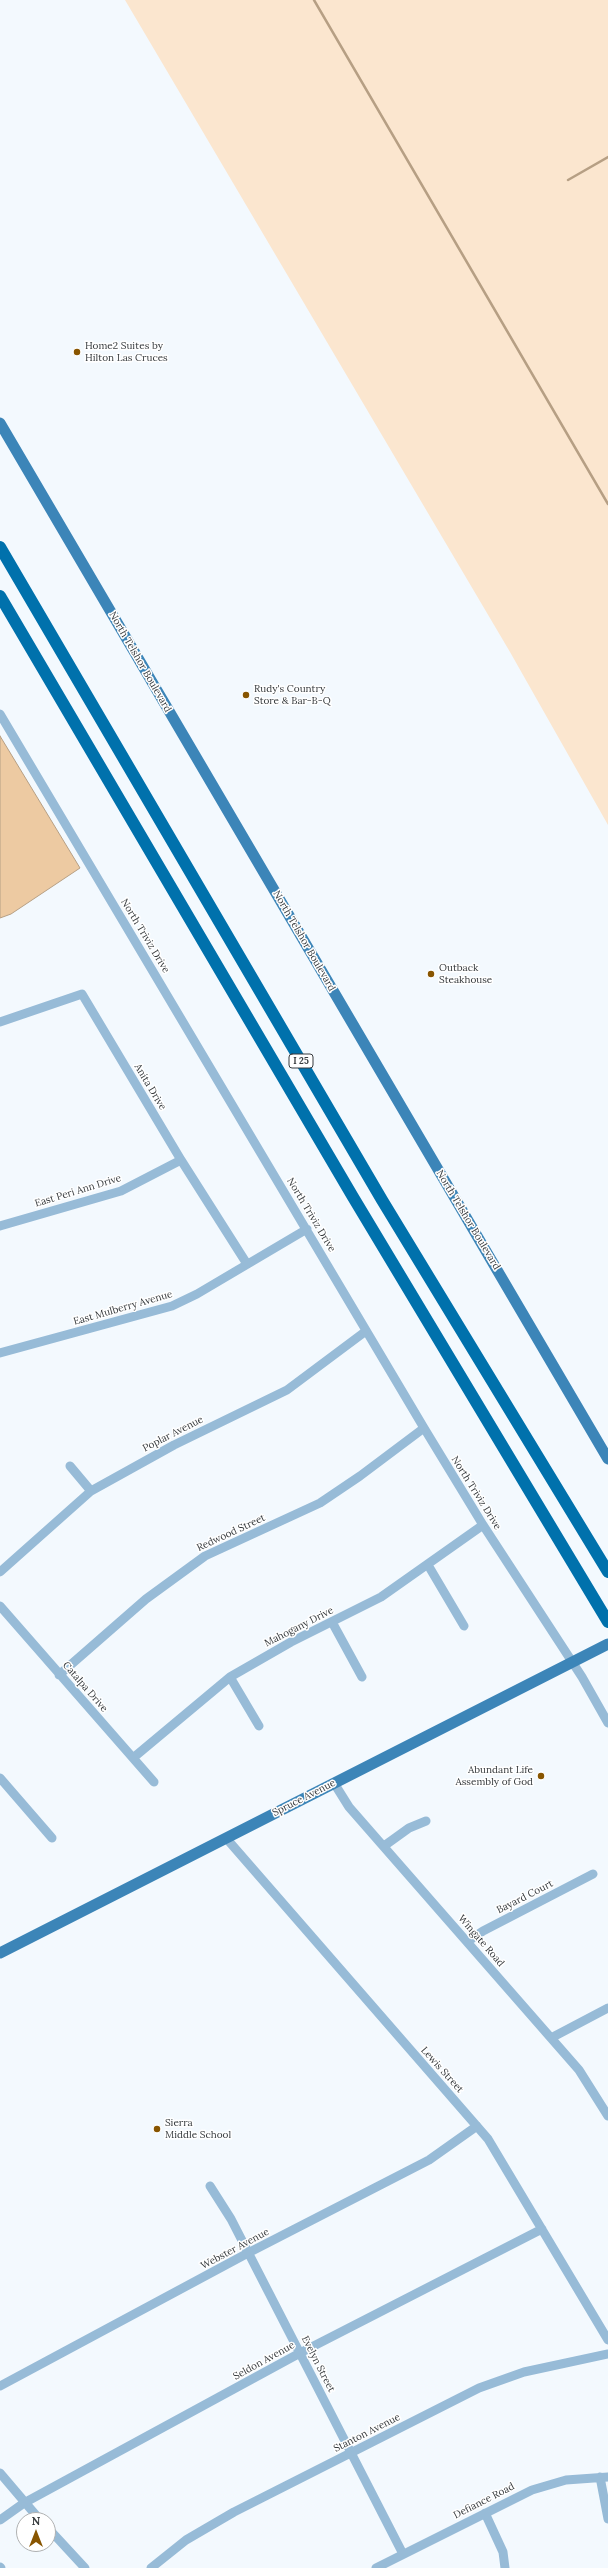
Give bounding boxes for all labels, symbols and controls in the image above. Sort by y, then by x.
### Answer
place label: Home2 Suites by Hilton Las Cruces [85,340,168,364]
marker: Home2 Suites by Hilton Las Cruces [72,347,82,357]
street label: North Telshor Boulevard [106,610,174,714]
place label: Rudy's Country Store & Bar-B-Q [254,683,331,706]
marker: Rudy's Country Store & Bar-B-Q [241,690,251,700]
street label: North Telshor Boulevard [270,889,338,993]
street label: North Triviz Drive [118,897,172,975]
place label: Outback Steakhouse [439,962,492,986]
marker: Outback Steakhouse [426,969,436,979]
road number: I 25 [289,1054,313,1068]
street label: Anita Drive [131,1062,169,1112]
street label: North Telshor Boulevard [433,1168,503,1272]
street label: East Peri Ann Drive [33,1172,123,1210]
street label: North Triviz Drive [284,1176,338,1254]
street label: East Mulberry Avenue [72,1288,174,1328]
street label: Poplar Avenue [141,1414,205,1454]
street label: North Triviz Drive [449,1454,503,1532]
street label: Redwood Street [195,1512,267,1554]
street label: Mahogany Drive [263,1604,335,1650]
street label: Catalpa Drive [60,1659,110,1715]
place label: Abundant Life Assembly of God [455,1764,533,1788]
marker: Abundant Life Assembly of God [536,1771,546,1781]
street label: Spruce Avenue [270,1777,338,1819]
street label: Bayard Court [495,1878,555,1916]
street label: Wingate Road [455,1913,507,1969]
street label: Lewis Street [418,2045,466,2095]
place label: Sierra Middle School [165,2117,231,2140]
marker: Sierra Middle School [152,2124,162,2134]
street label: Webster Avenue [199,2226,271,2272]
street label: Evelyn Street [299,2334,337,2394]
street label: Seldon Avenue [231,2339,297,2383]
street label: Stanton Avenue [332,2411,402,2455]
street label: Defiance Road [451,2480,517,2522]
north arrow [16,2512,56,2552]
text: N [32,2514,40,2528]

